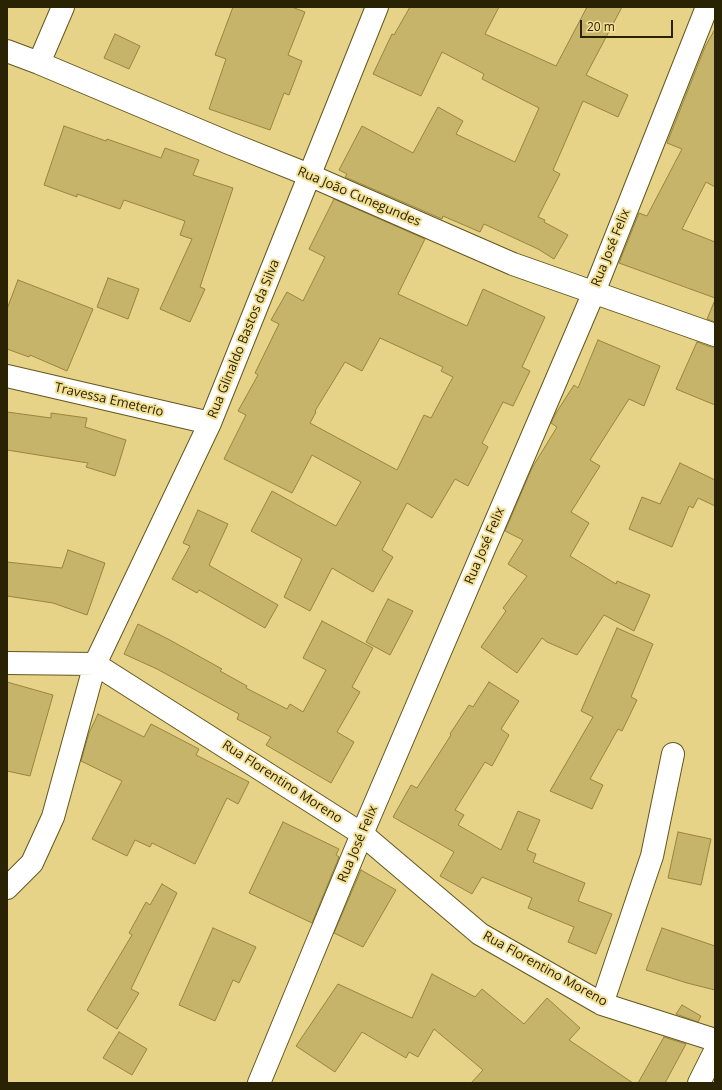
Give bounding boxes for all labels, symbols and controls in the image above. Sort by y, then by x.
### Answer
scale bar [582,12,675,38]
text: 20 m [587,18,615,35]
street label: Rua João Cunegundes [295,164,423,230]
street label: Rua José Felix [588,207,634,289]
street label: Rua Glinaldo Bastos da Silva [205,257,283,421]
street label: Travessa Emeterio [53,380,165,420]
street label: Rua José Felix [462,505,508,587]
street label: Rua Florentino Moreno [219,737,345,827]
street label: Rua José Felix [335,803,381,885]
street label: Rua Florentino Moreno [480,928,610,1010]

